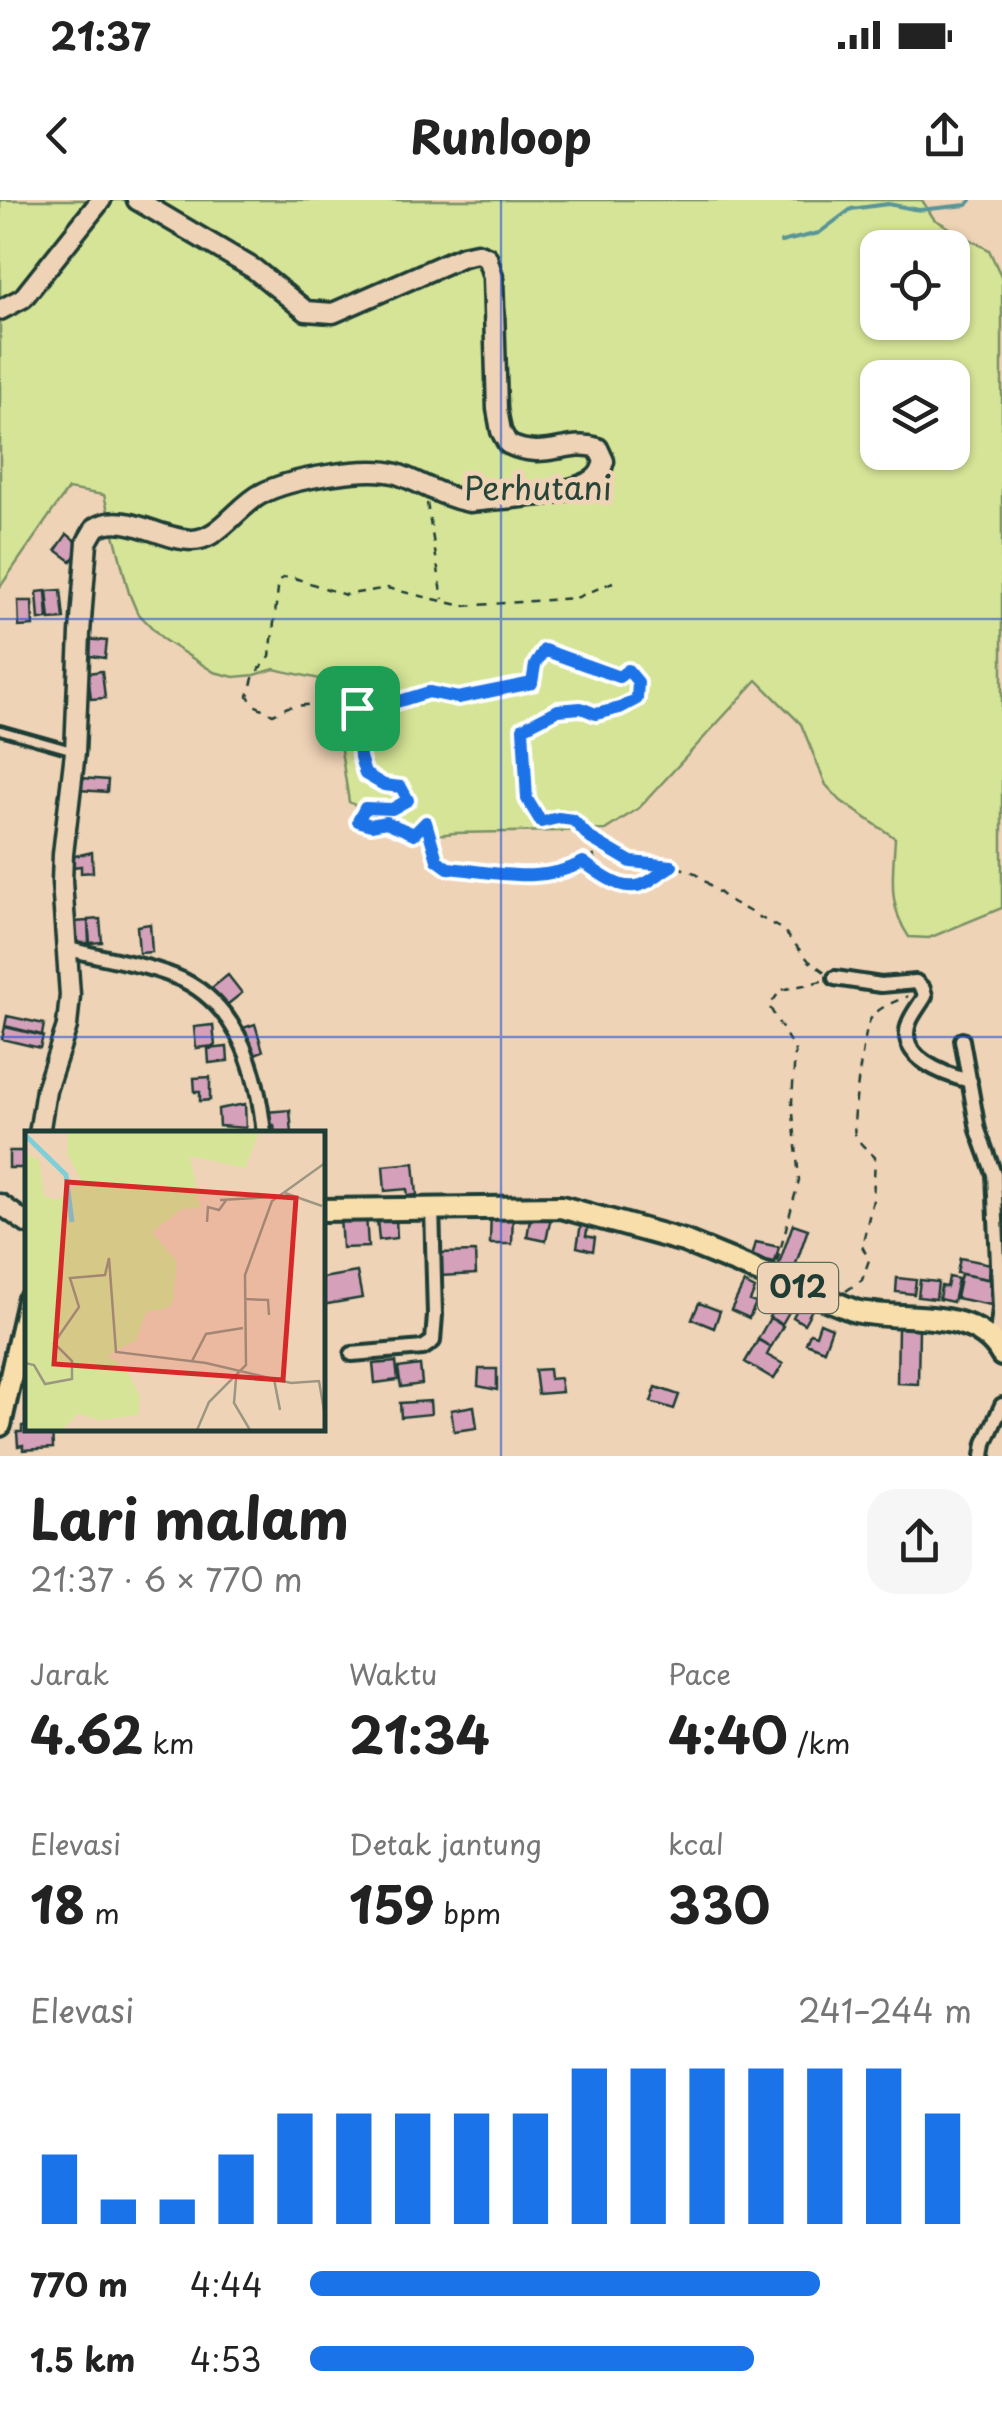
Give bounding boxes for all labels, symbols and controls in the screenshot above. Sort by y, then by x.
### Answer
text: 21:37 [50,7,150,64]
text: Runloop [410,101,592,169]
icon: back [30,108,85,163]
icon: share [917,108,972,163]
map controls [860,230,970,470]
button: locate [860,230,970,340]
button: layers [860,360,970,470]
park label: Perhutani [464,463,612,511]
pin [315,666,400,751]
icon: arrive [330,681,385,736]
inset map [25,1131,325,1431]
road number: 012 [758,1263,838,1313]
text: Lari malam [30,1476,349,1559]
button: share [867,1489,972,1594]
text: 21:37 · 6 × 770 m [30,1555,303,1603]
text: Jarak [30,1652,109,1695]
text: Waktu [349,1652,437,1695]
text: Pace [668,1652,731,1695]
text: 4.62 [30,1695,143,1771]
text: 21:34 [349,1695,490,1771]
text: 4:40 [668,1695,788,1771]
text: km [143,1721,194,1764]
text: /km [788,1721,851,1764]
text: Elevasi [30,1822,121,1865]
text: Detak jantung [349,1822,542,1865]
text: kcal [668,1822,724,1865]
text: 18 [30,1865,85,1941]
text: 159 [349,1865,434,1941]
text: 330 [668,1865,770,1941]
text: m [85,1891,120,1934]
text: bpm [434,1891,501,1934]
text: Elevasi [30,1986,134,2034]
text: 241–244 m [798,1986,972,2034]
text: 770 m [30,2260,128,2308]
text: 4:44 [190,2260,263,2308]
text: 1.5 km [30,2335,135,2383]
text: 4:53 [190,2335,261,2383]

